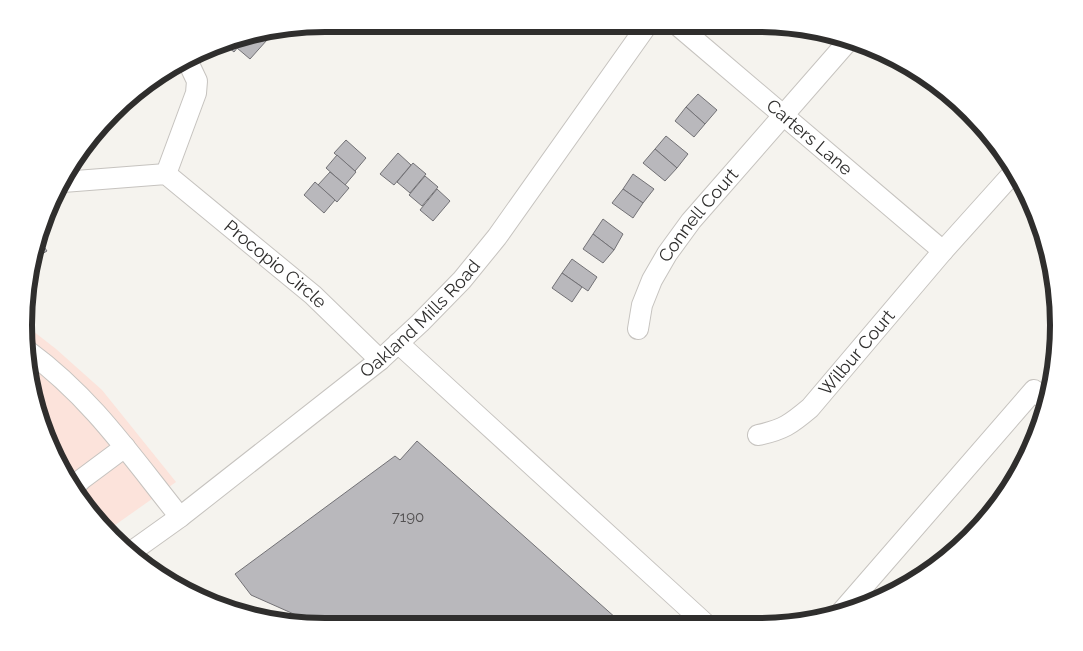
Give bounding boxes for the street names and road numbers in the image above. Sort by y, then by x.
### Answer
street label: Carters Lane [762,95,857,180]
street label: Connell Court [654,164,742,266]
street label: Procopio Circle [220,215,331,313]
street label: Oakland Mills Road [356,255,484,382]
street label: Wilbur Court [814,305,899,400]

